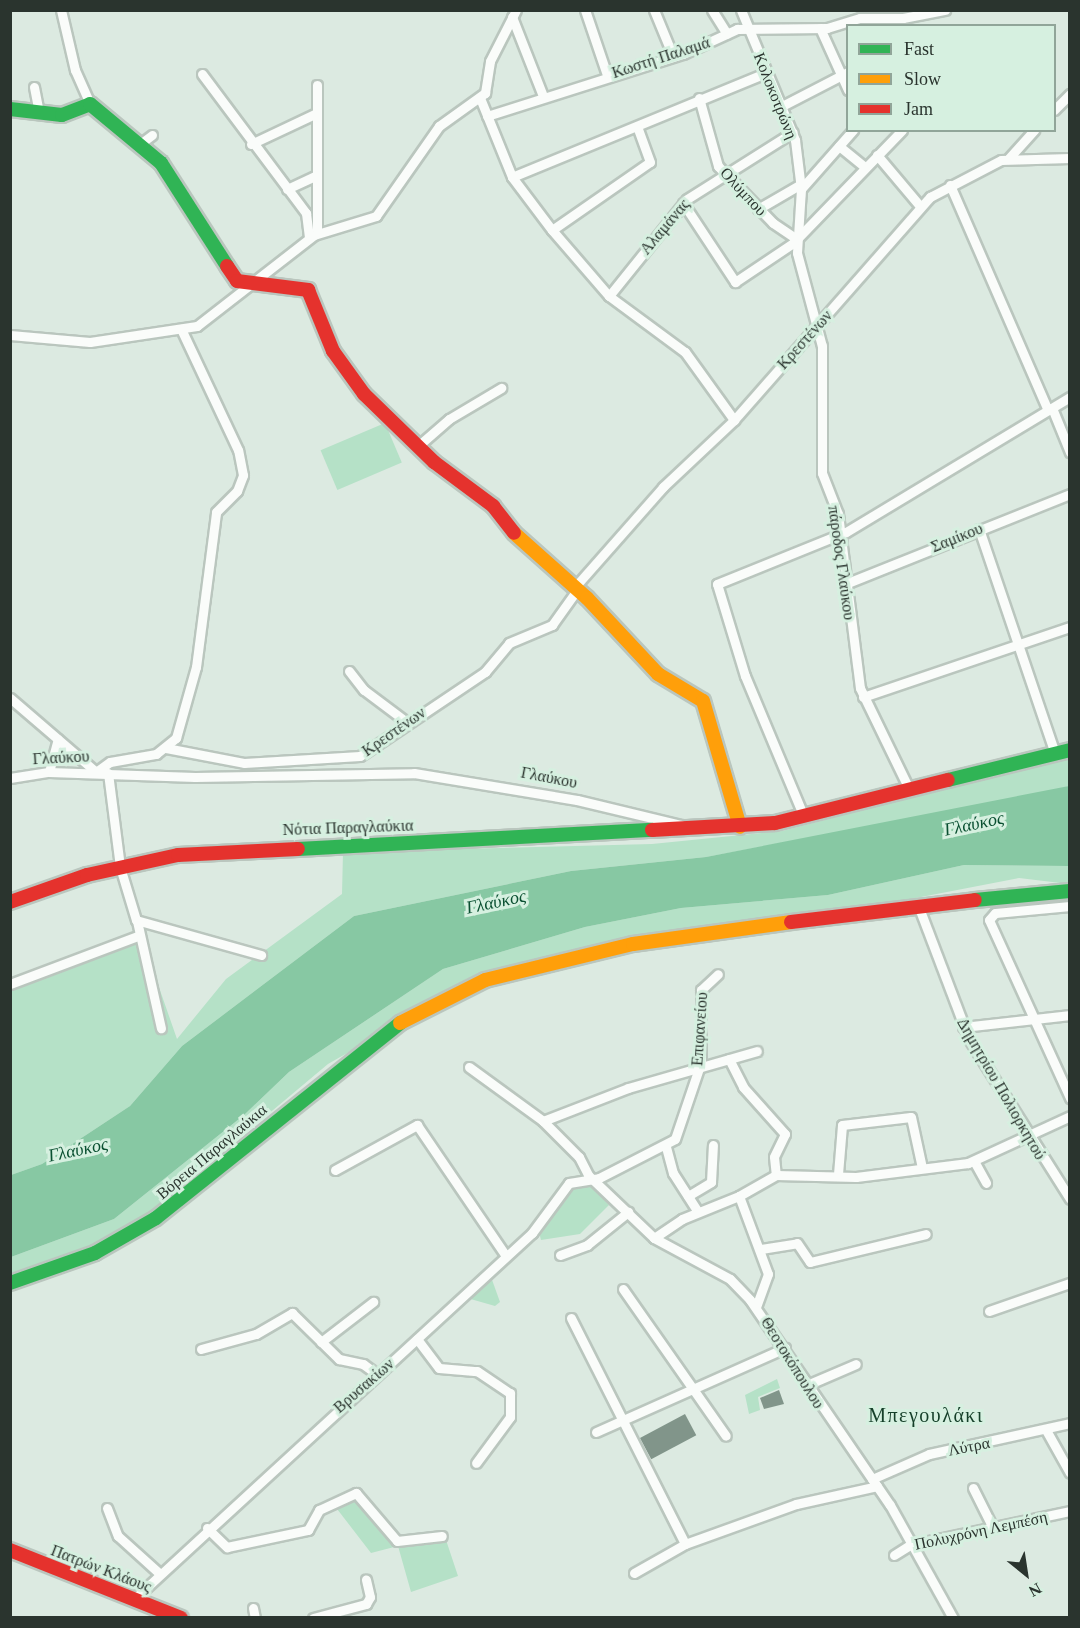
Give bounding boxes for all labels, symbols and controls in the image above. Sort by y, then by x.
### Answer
legend [846,24,1056,132]
street label: Κωστή Παλαμά [610,33,712,83]
text: Fast [904,39,934,59]
street label: Κολοκοτρώνη [749,50,801,142]
text: Slow [904,69,941,89]
text: Jam [904,99,933,119]
street label: Ολύμπου [716,164,770,220]
street label: Αλαμάνας [636,195,694,259]
street label: Κρεστένων [773,306,837,374]
street label: πάροδος Γλαύκου [823,505,859,621]
street label: Σαμίκου [928,519,986,557]
street label: Κρεστένων [359,703,429,761]
street label: Γλαύκου [32,747,90,769]
street label: Γλαύκου [519,763,579,793]
water label: Γλαύκος [942,807,1006,841]
street label: Νότια Παραγλαύκια [282,816,414,840]
water label: Γλαύκος [464,885,528,919]
street label: Επιφανείου [688,991,712,1067]
street label: Δημητρίου Πολιορκητού [953,1015,1049,1163]
street label: Βόρεια Παραγλαύκια [153,1100,271,1204]
water label: Γλαύκος [46,1133,110,1167]
street label: Θεοτοκόπουλου [756,1314,828,1412]
street label: Βρυσακίων [330,1355,398,1417]
district label: Μπεγουλάκι [868,1403,984,1427]
street label: Λύτρα [946,1434,992,1460]
street label: Πολυχρόνη Λεμπέση [912,1507,1050,1555]
street label: Πατρών Κλάους [48,1541,154,1597]
north arrow [996,1544,1056,1604]
text: N [1026,1580,1045,1600]

